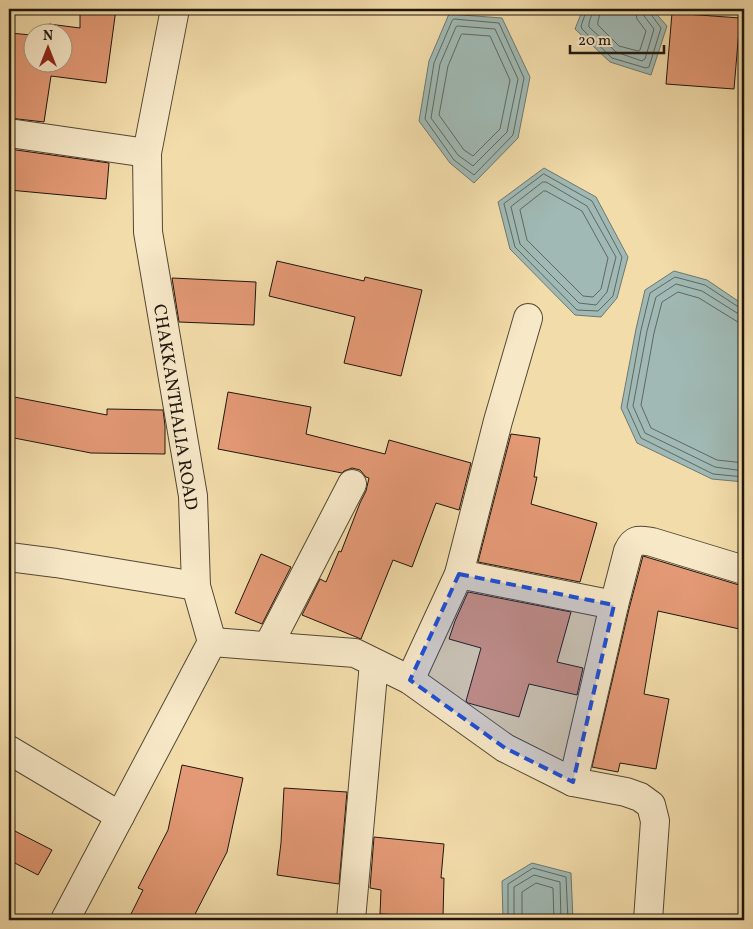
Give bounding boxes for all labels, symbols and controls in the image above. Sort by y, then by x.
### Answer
north arrow [22,22,72,72]
scale bar [570,22,664,54]
text: N [43,27,53,46]
text: 20 m [578,31,611,52]
street label: CHAKKANTHALIA ROAD [146,302,203,512]

